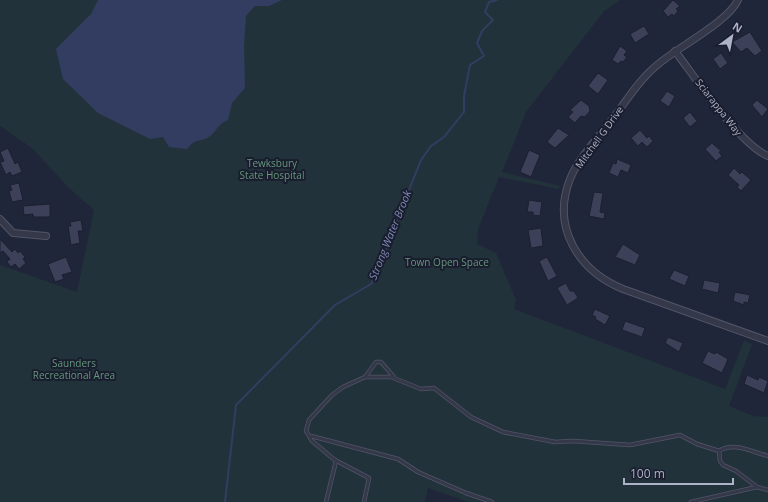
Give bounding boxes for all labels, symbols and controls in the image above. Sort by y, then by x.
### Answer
north arrow [712,16,752,56]
text: N [730,18,745,36]
street label: Sciarappa Way [692,76,746,139]
street label: Mitchell G Drive [572,103,627,171]
park label: Tewksbury State Hospital [240,156,304,182]
water label: Strong Water Brook [365,187,415,282]
park label: Town Open Space [405,255,489,269]
park label: Saunders Recreational Area [33,356,115,382]
scale bar [624,460,733,486]
text: 100 m [630,465,665,482]

